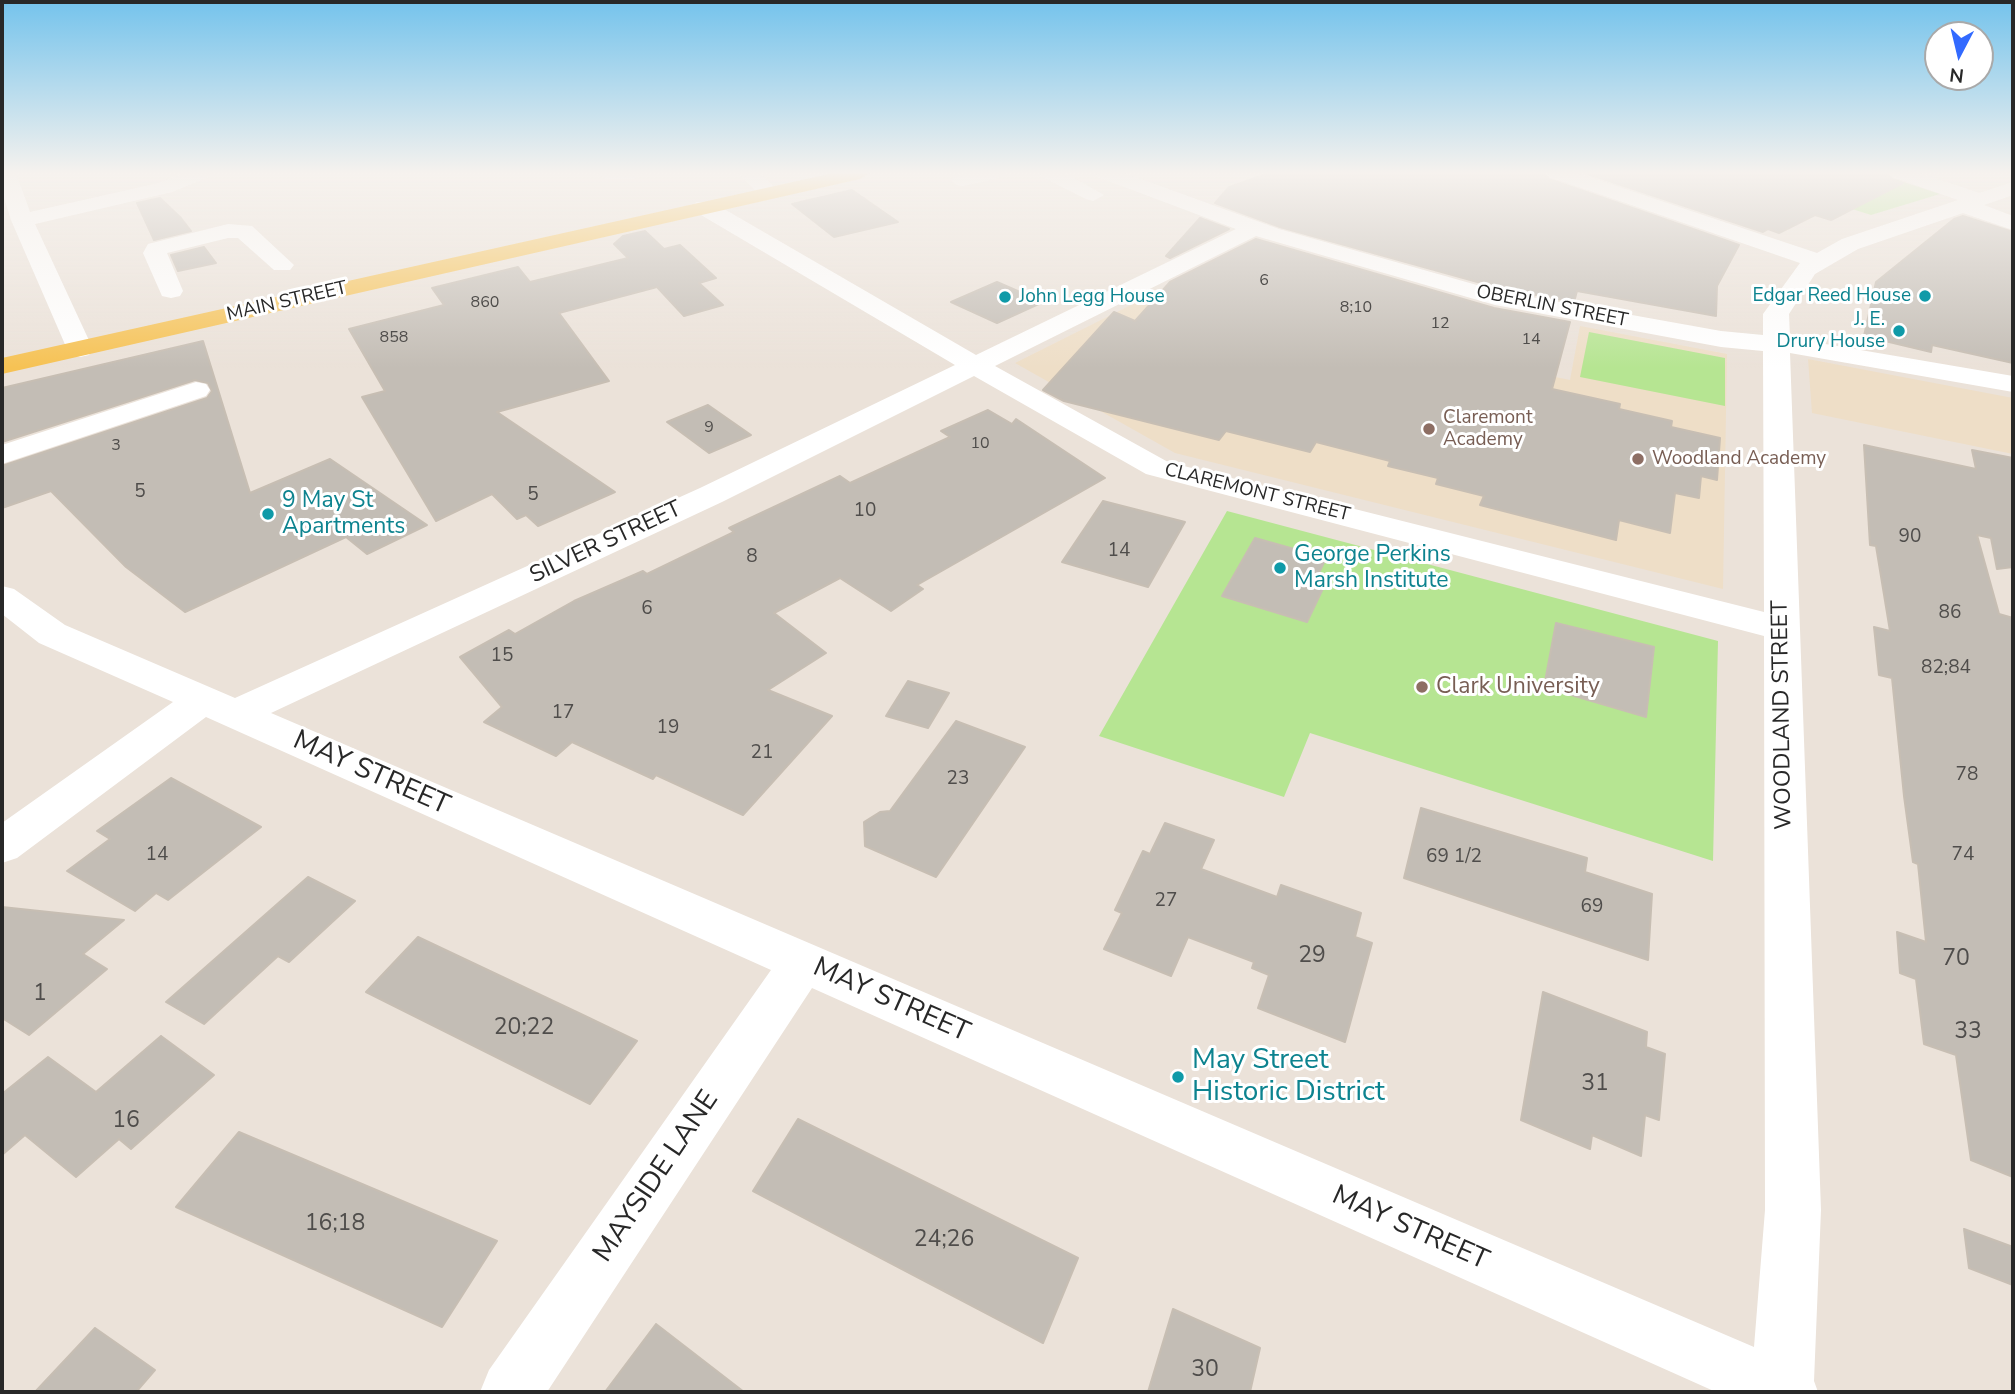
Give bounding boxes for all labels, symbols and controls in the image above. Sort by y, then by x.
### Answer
north arrow [1924,21,1994,91]
text: N [1948,61,1965,89]
house number: 6 [1259,271,1269,291]
street label: MAIN STREET [225,277,349,327]
street label: OBERLIN STREET [1474,281,1630,333]
place label: Edgar Reed House [1752,285,1911,307]
place label: John Legg House [1019,286,1165,308]
marker: Edgar Reed House [1917,288,1933,304]
marker: John Legg House [997,289,1013,305]
house number: 860 [471,293,499,313]
house number: 8;10 [1340,298,1372,318]
place label: J. E. Drury House [1776,309,1885,353]
house number: 12 [1430,314,1450,334]
marker: J. E. Drury House [1891,323,1907,339]
house number: 858 [380,328,408,348]
house number: 14 [1521,330,1541,350]
place label: Claremont Academy [1443,407,1533,451]
house number: 9 [704,418,714,438]
marker: Claremont Academy [1421,421,1437,437]
house number: 10 [970,434,990,454]
house number: 3 [111,436,121,456]
place label: Woodland Academy [1652,448,1826,470]
marker: Woodland Academy [1630,451,1646,467]
street label: CLAREMONT STREET [1162,459,1352,527]
house number: 5 [134,481,146,503]
house number: 5 [527,484,539,506]
place label: 9 May St Apartments [282,487,405,541]
street label: SILVER STREET [526,496,686,590]
house number: 10 [854,500,876,522]
marker: 9 May St Apartments [260,506,276,522]
house number: 90 [1899,526,1921,548]
house number: 14 [1108,540,1130,562]
place label: George Perkins Marsh Institute [1294,541,1451,595]
house number: 8 [746,546,758,568]
marker: George Perkins Marsh Institute [1272,560,1288,576]
house number: 6 [641,598,653,620]
street label: WOODLAND STREET [1767,600,1799,830]
house number: 86 [1939,602,1961,624]
house number: 15 [491,645,513,667]
house number: 82;84 [1921,657,1971,679]
place label: Clark University [1436,673,1600,701]
marker: Clark University [1414,679,1430,695]
house number: 17 [552,702,574,724]
house number: 19 [657,717,679,739]
street label: MAY STREET [287,724,455,824]
house number: 21 [751,742,773,764]
house number: 78 [1956,764,1978,786]
house number: 23 [947,768,969,790]
house number: 14 [146,844,168,866]
house number: 74 [1952,844,1974,866]
house number: 69 1/2 [1426,846,1482,868]
house number: 27 [1155,890,1177,912]
house number: 69 [1581,896,1603,918]
house number: 29 [1298,942,1326,970]
house number: 70 [1942,945,1970,973]
street label: MAY STREET [807,951,975,1051]
house number: 1 [33,980,47,1008]
house number: 20;22 [494,1014,554,1042]
house number: 33 [1954,1018,1982,1046]
place label: May Street Historic District [1192,1044,1385,1110]
marker: May Street Historic District [1170,1069,1186,1085]
house number: 31 [1581,1070,1609,1098]
street label: MAYSIDE LANE [587,1085,727,1269]
house number: 16 [112,1107,140,1135]
street label: MAY STREET [1326,1179,1494,1279]
house number: 16;18 [305,1210,365,1238]
house number: 24;26 [914,1226,974,1254]
house number: 30 [1191,1356,1219,1384]

